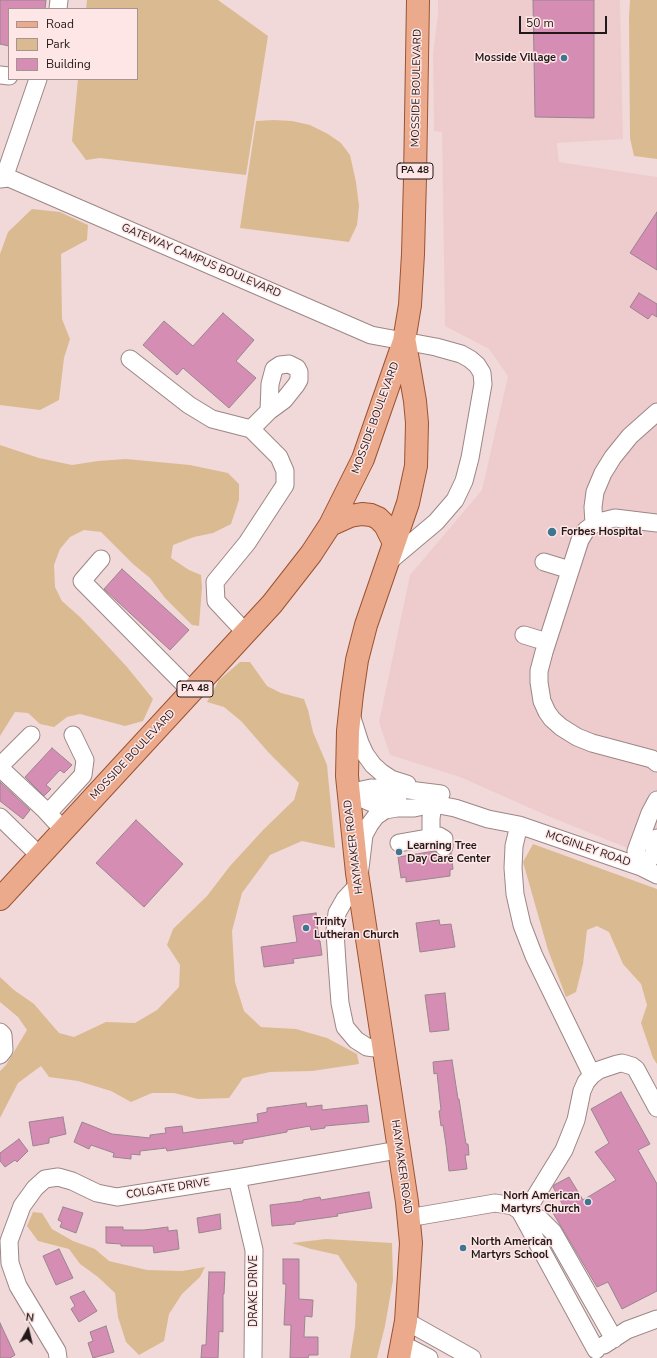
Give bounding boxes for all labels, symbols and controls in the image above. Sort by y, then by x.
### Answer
legend [8,8,138,80]
scale bar [521,8,609,34]
text: 50 m [526,15,554,31]
text: Road [46,16,74,32]
street label: MOSSIDE BOULEVARD [409,29,425,147]
text: Park [46,36,70,52]
place label: Mosside Village [475,51,556,65]
marker: Mosside Village [559,53,569,63]
text: Building [46,56,91,72]
road number: PA 48 [397,163,433,179]
street label: GATEWAY CAMPUS BOULEVARD [119,221,283,301]
street label: MOSSIDE BOULEVARD [350,360,402,476]
place label: Forbes Hospital [561,525,642,539]
marker: Forbes Hospital [546,526,558,538]
road number: PA 48 [177,681,213,697]
street label: MOSSIDE BOULEVARD [88,707,178,803]
street label: HAYMAKER ROAD [342,799,366,895]
street label: MCGINLEY ROAD [544,828,632,870]
place label: Learning Tree Day Care Center [407,839,490,865]
marker: Learning Tree Day Care Center [394,847,404,857]
place label: Trinity Lutheran Church [314,915,399,941]
marker: Trinity Lutheran Church [301,923,311,933]
street label: HAYMAKER ROAD [388,1119,414,1215]
street label: COLGATE DRIVE [125,1176,211,1202]
place label: Norh American Martyrs Church [501,1189,580,1215]
marker: Norh American Martyrs Church [583,1197,593,1207]
place label: North American Martyrs School [471,1235,552,1261]
marker: North American Martyrs School [458,1243,468,1253]
street label: DRAKE DRIVE [247,1255,261,1327]
north arrow [8,1310,48,1350]
text: N [25,1310,35,1326]

